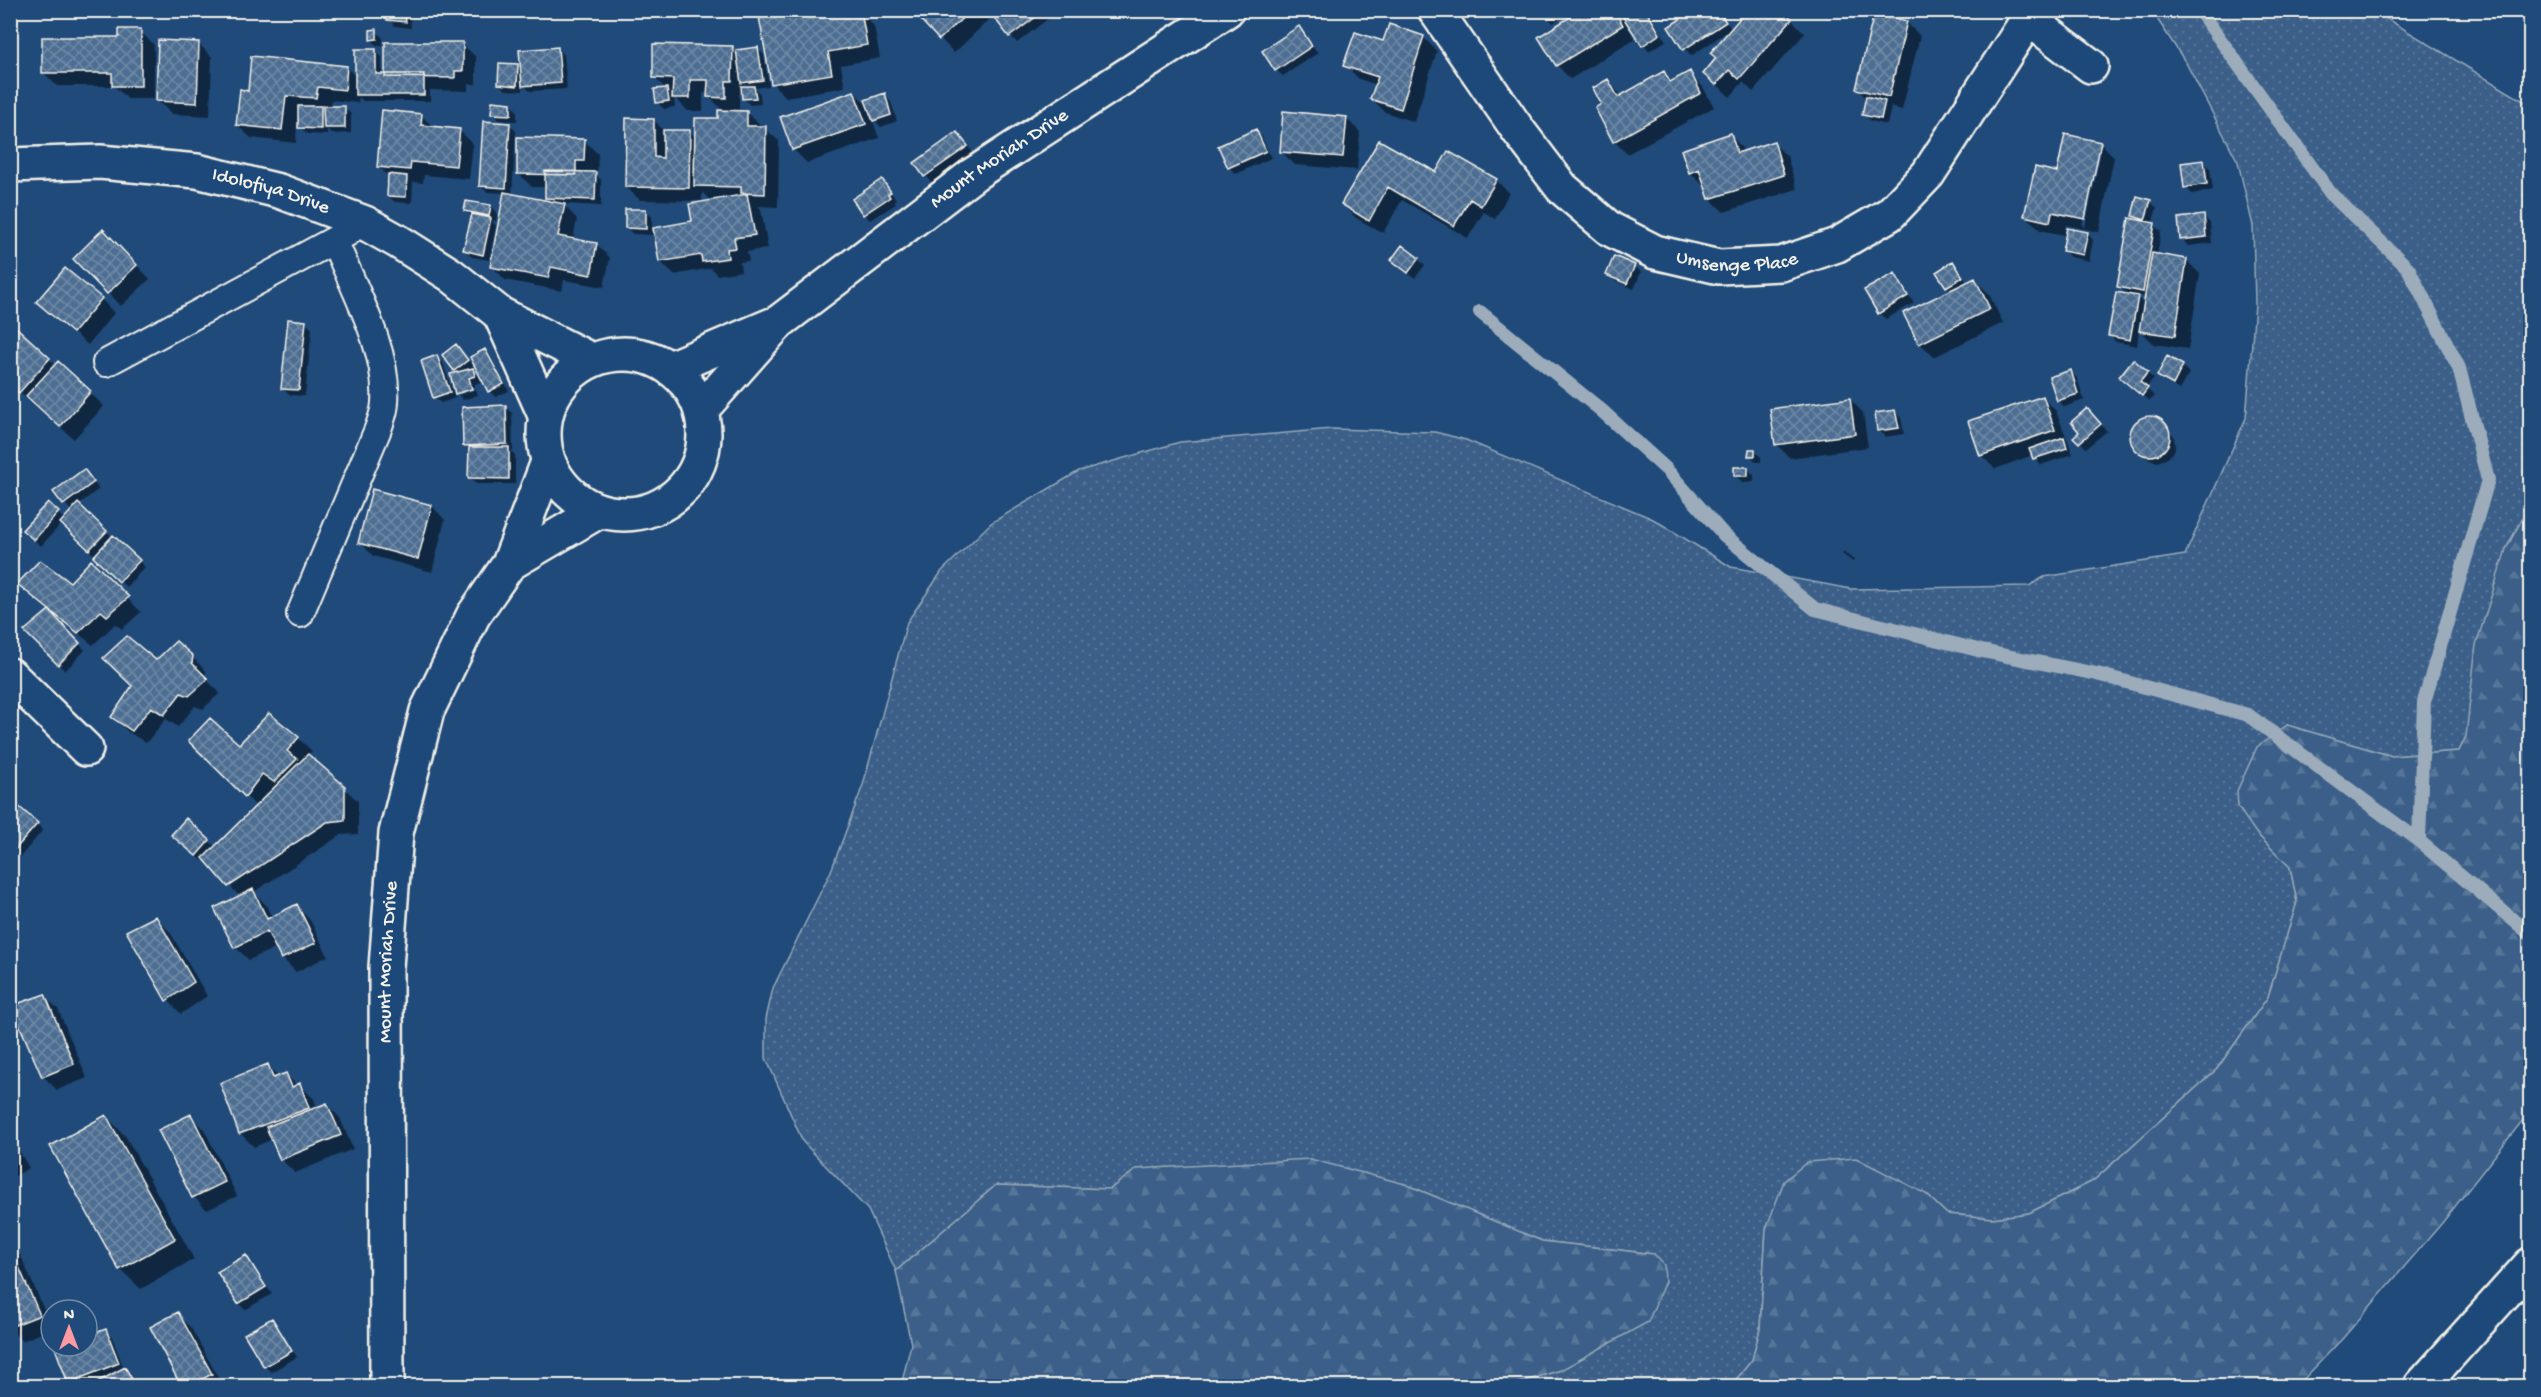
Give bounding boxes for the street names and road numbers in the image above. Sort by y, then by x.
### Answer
street label: Mount Moriah Drive [926,104,1074,214]
street label: Idolofiya Drive [210,164,333,220]
street label: Umsenge Place [1674,246,1802,278]
street label: Mount Moriah Drive [374,880,404,1043]

